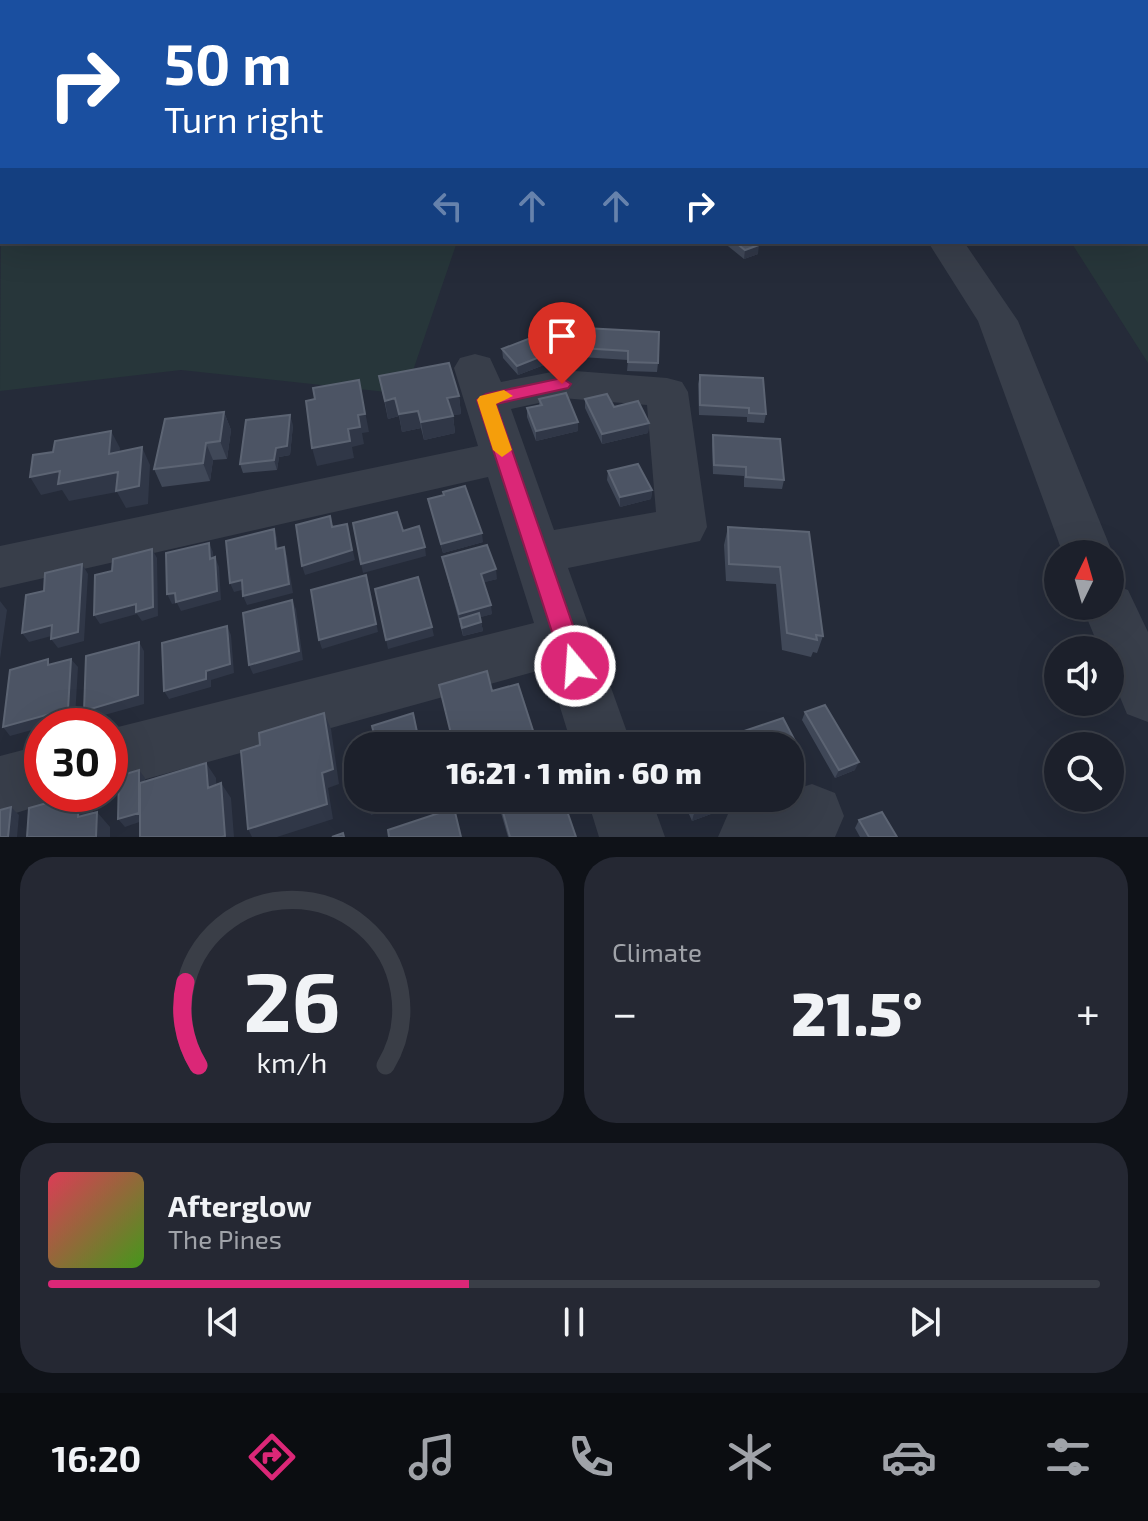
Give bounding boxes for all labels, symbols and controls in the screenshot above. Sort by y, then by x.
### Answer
text: 50 m [164,29,292,96]
icon: right [32,32,136,136]
text: Turn right [164,97,324,140]
icon: left [426,184,470,228]
icon: ahead [510,184,554,228]
icon: ahead [594,184,638,228]
icon: right [678,184,722,228]
pin [528,302,596,384]
icon: arrive [540,314,584,358]
north arrow [1044,540,1124,620]
map controls [1044,540,1124,812]
position arrow [533,624,617,708]
button: sound [1044,636,1124,716]
speed limit sign: 30 [24,708,128,812]
button: search [1044,732,1124,812]
text: 16:21 · 1 min · 60 m [446,754,702,790]
text: Climate [612,936,702,967]
text: 26 [243,949,341,1049]
text: 21.5° [791,976,922,1048]
text: − [612,985,638,1038]
text: + [1076,985,1100,1038]
text: km/h [257,1044,327,1079]
text: Afterglow [168,1187,312,1223]
text: The Pines [168,1223,282,1254]
icon: previous [201,1300,245,1344]
icon: pause [552,1300,596,1344]
icon: next [903,1300,947,1344]
icon: directions [244,1429,300,1485]
icon: music [404,1429,460,1485]
icon: phone [563,1429,619,1485]
icon: climate [722,1429,778,1485]
icon: car [881,1429,937,1485]
icon: filters [1040,1429,1096,1485]
text: 16:20 [52,1436,141,1479]

